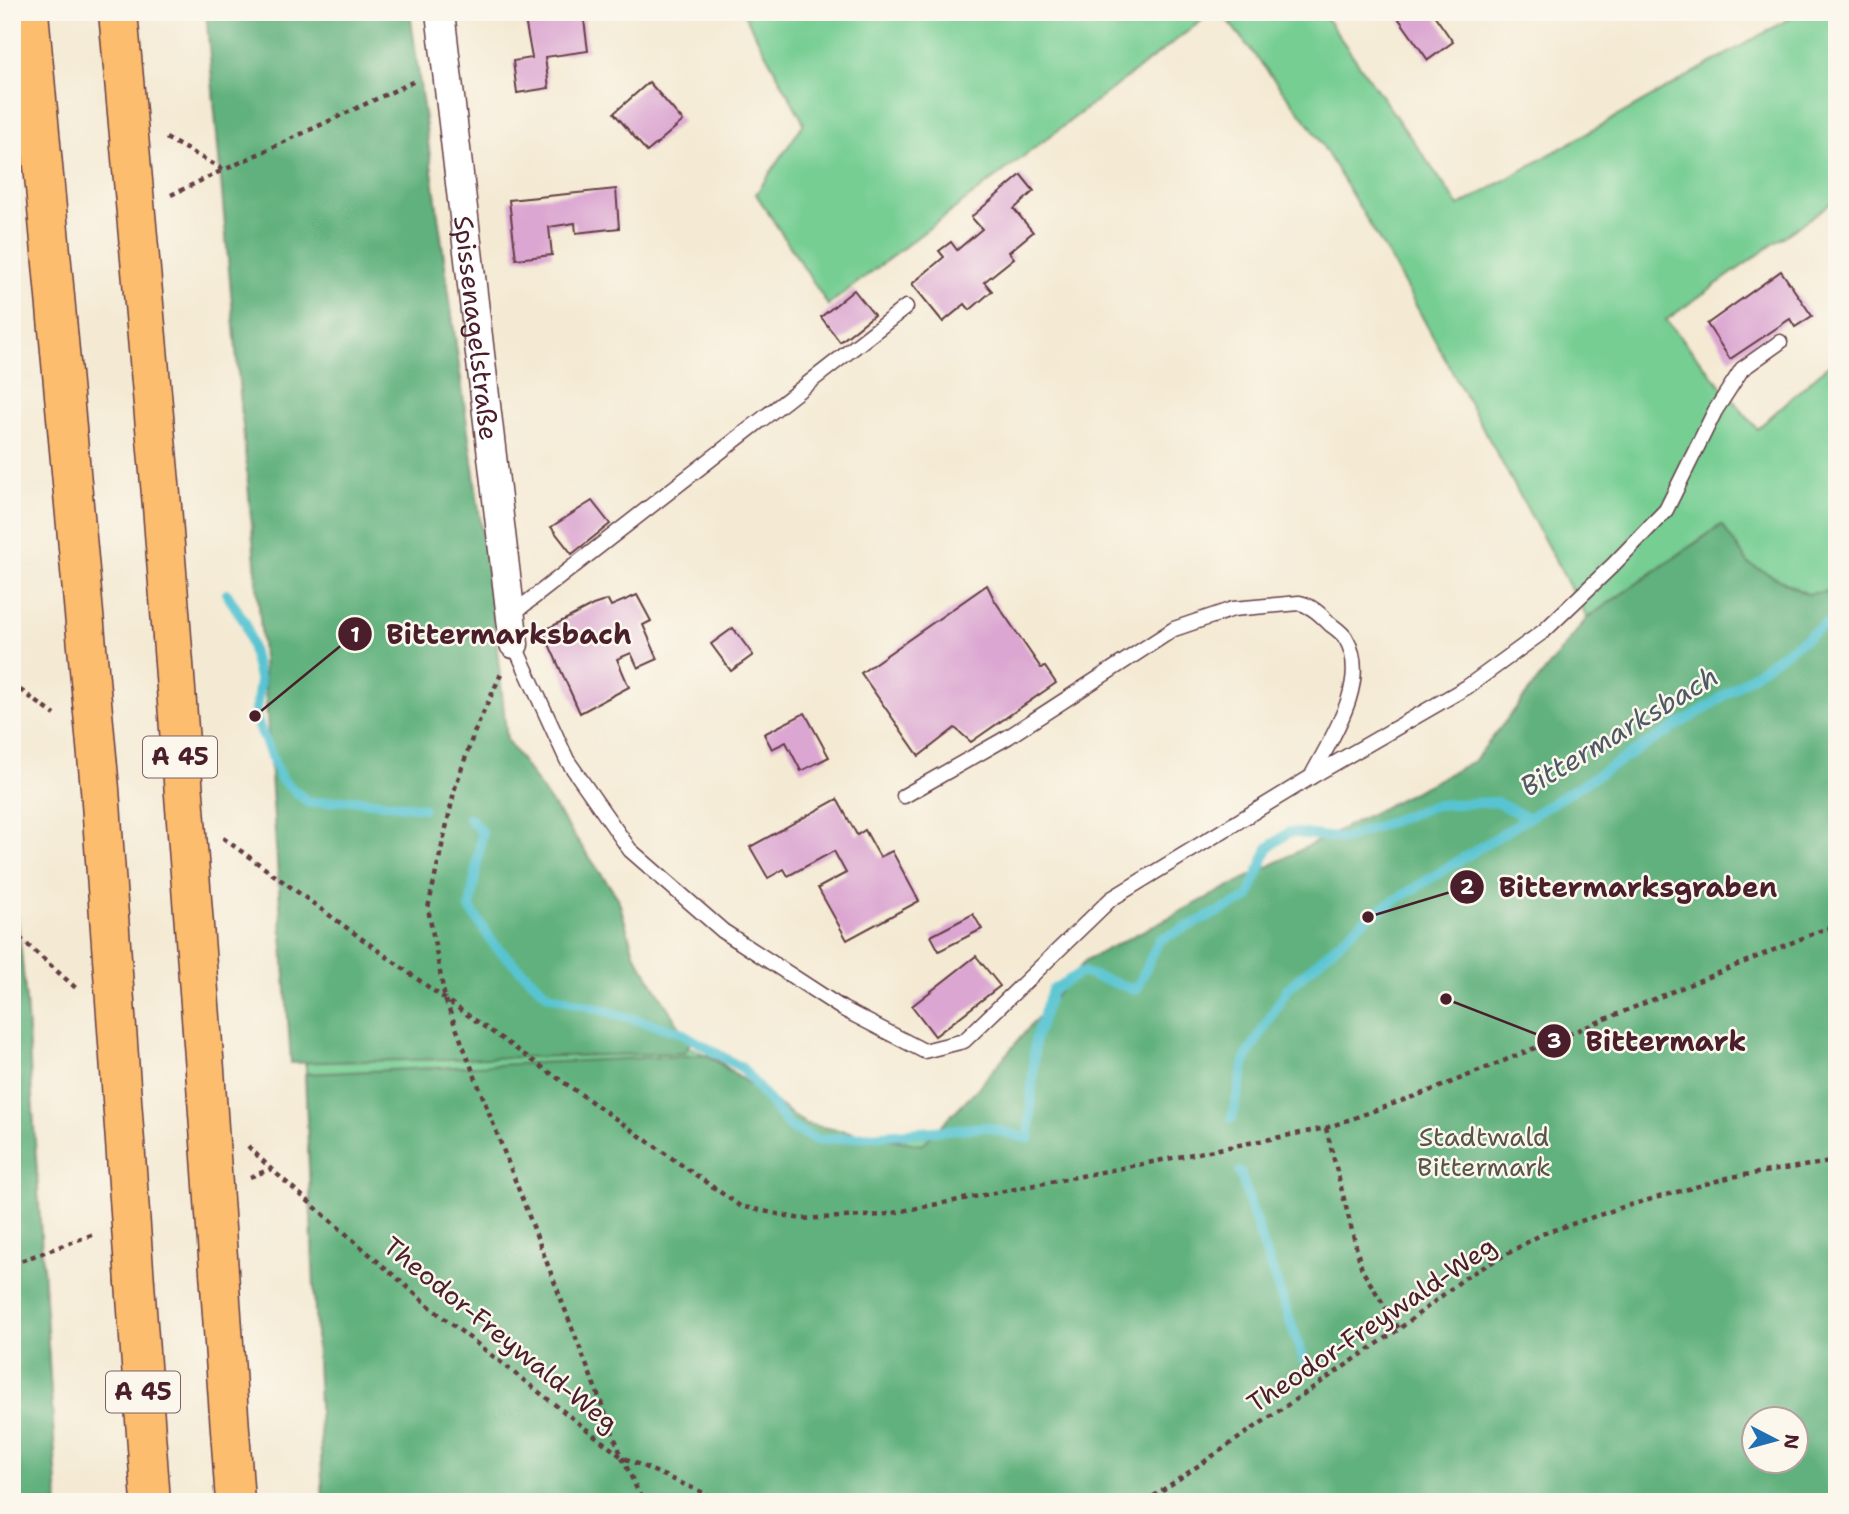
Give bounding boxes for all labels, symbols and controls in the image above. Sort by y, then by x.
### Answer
street label: Spissenagelstraße [446,213,508,442]
callout: Bittermarksbach [337,610,646,659]
text: Bittermarksbach [386,615,632,653]
text: 1 [350,621,360,649]
water label: Bittermarksbach [1513,657,1725,805]
road number: A 45 [143,736,217,778]
callout: Bittermarksgraben [1449,862,1791,911]
text: Bittermarksgraben [1499,868,1777,906]
text: 2 [1460,873,1475,901]
callout: Bittermark [1536,1017,1760,1066]
text: Bittermark [1586,1022,1746,1060]
text: 3 [1547,1027,1561,1055]
park label: Stadtwald Bittermark [1417,1119,1551,1184]
street label: Theodor-Freywald-Weg [376,1228,626,1440]
street label: Theodor-Freywald-Weg [1240,1228,1502,1420]
road number: A 45 [106,1372,180,1412]
north arrow [1741,1406,1811,1476]
text: N [1778,1433,1805,1451]

